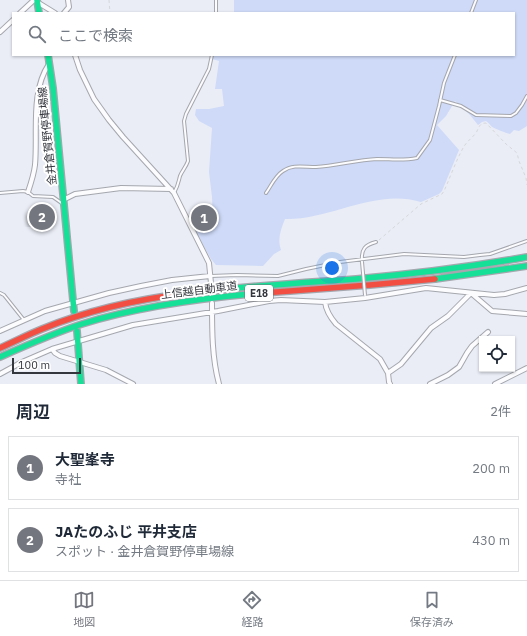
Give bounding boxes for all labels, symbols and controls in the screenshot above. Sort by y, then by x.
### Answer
search box [12,12,515,56]
icon: search [26,23,48,45]
text: ここで検索 [58,26,133,45]
street label: 金井倉賀野停車場線 [35,86,59,186]
pin: 2 [29,202,55,232]
pin: 1 [191,203,217,233]
your location [322,258,342,278]
street label: 上信越自動車道 [160,278,238,302]
road number: E18 [245,285,273,301]
map controls [479,336,515,372]
button: locate [479,336,515,372]
scale bar [12,356,81,375]
text: 100 m [18,358,50,372]
text: 周辺 [16,401,50,423]
text: 2件 [490,403,511,420]
text: 大聖峯寺 [55,450,115,469]
text: 1 [26,460,34,477]
text: 200 m [472,460,510,477]
text: 寺社 [55,471,81,488]
text: JAたのふじ 平井支店 [55,522,197,541]
text: 2 [26,532,34,549]
text: 430 m [472,532,510,549]
text: スポット · 金井倉賀野停車場線 [55,543,234,560]
tab: 地図 [73,589,95,629]
tab: 経路 [241,589,263,629]
tab: 保存済み [410,589,454,629]

